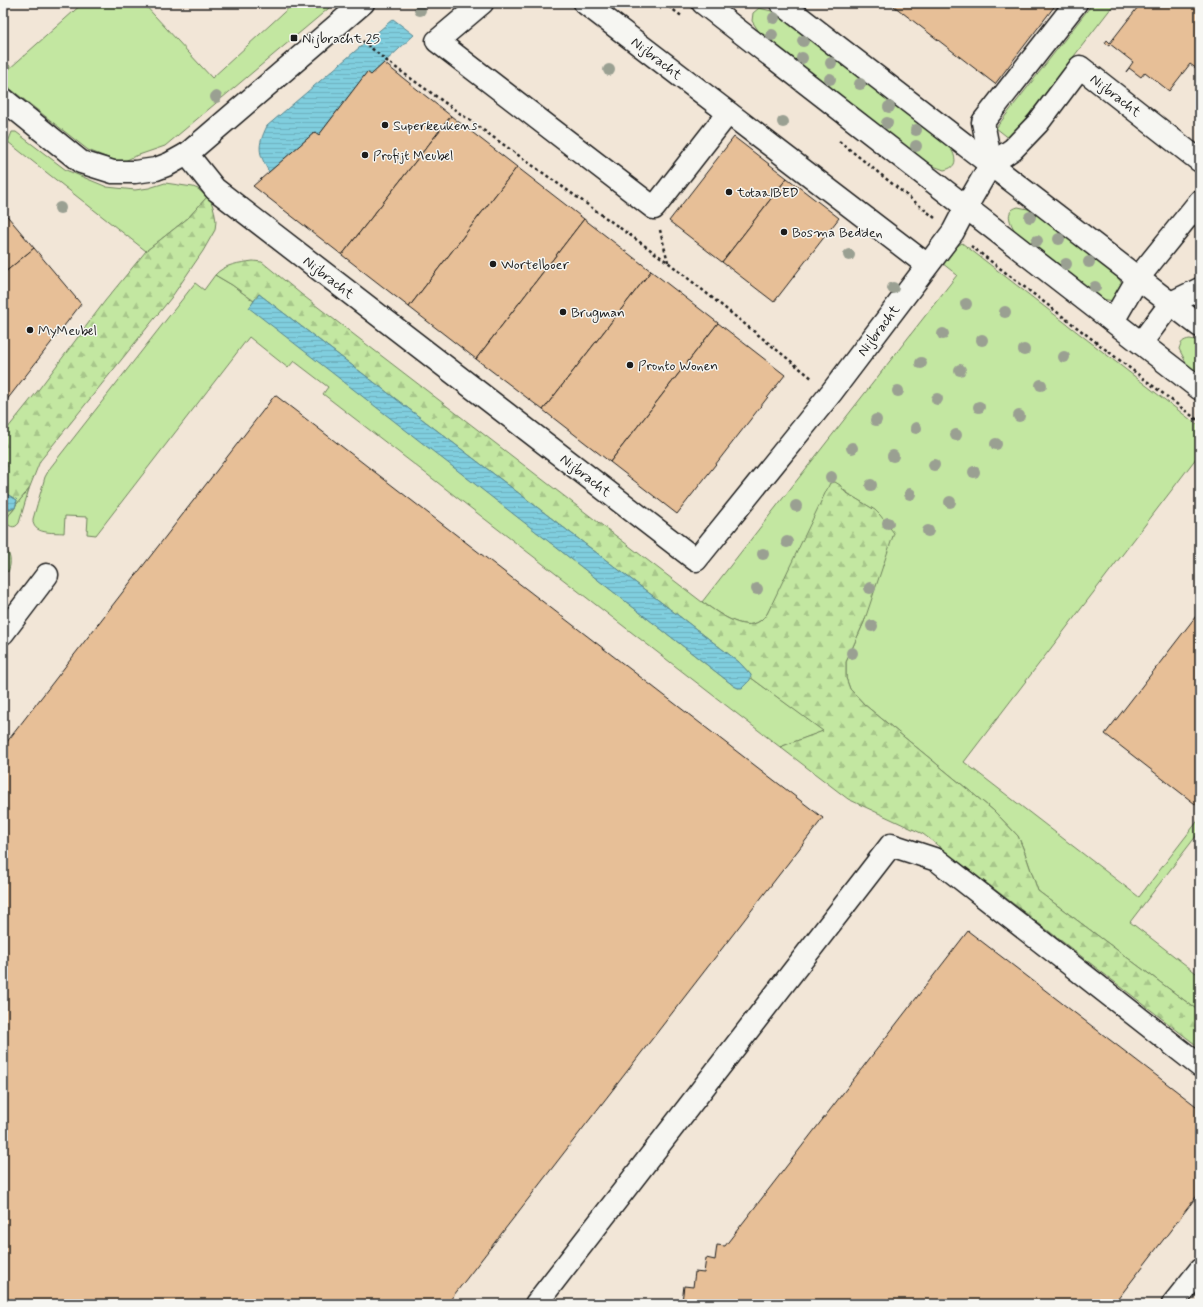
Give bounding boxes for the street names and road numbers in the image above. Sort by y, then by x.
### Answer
street label: Nijbracht [627,33,686,85]
street label: Nijbracht [1086,70,1145,122]
street label: Nijbracht [299,252,358,304]
street label: Nijbracht [854,301,904,360]
street label: Nijbracht [556,450,615,502]

